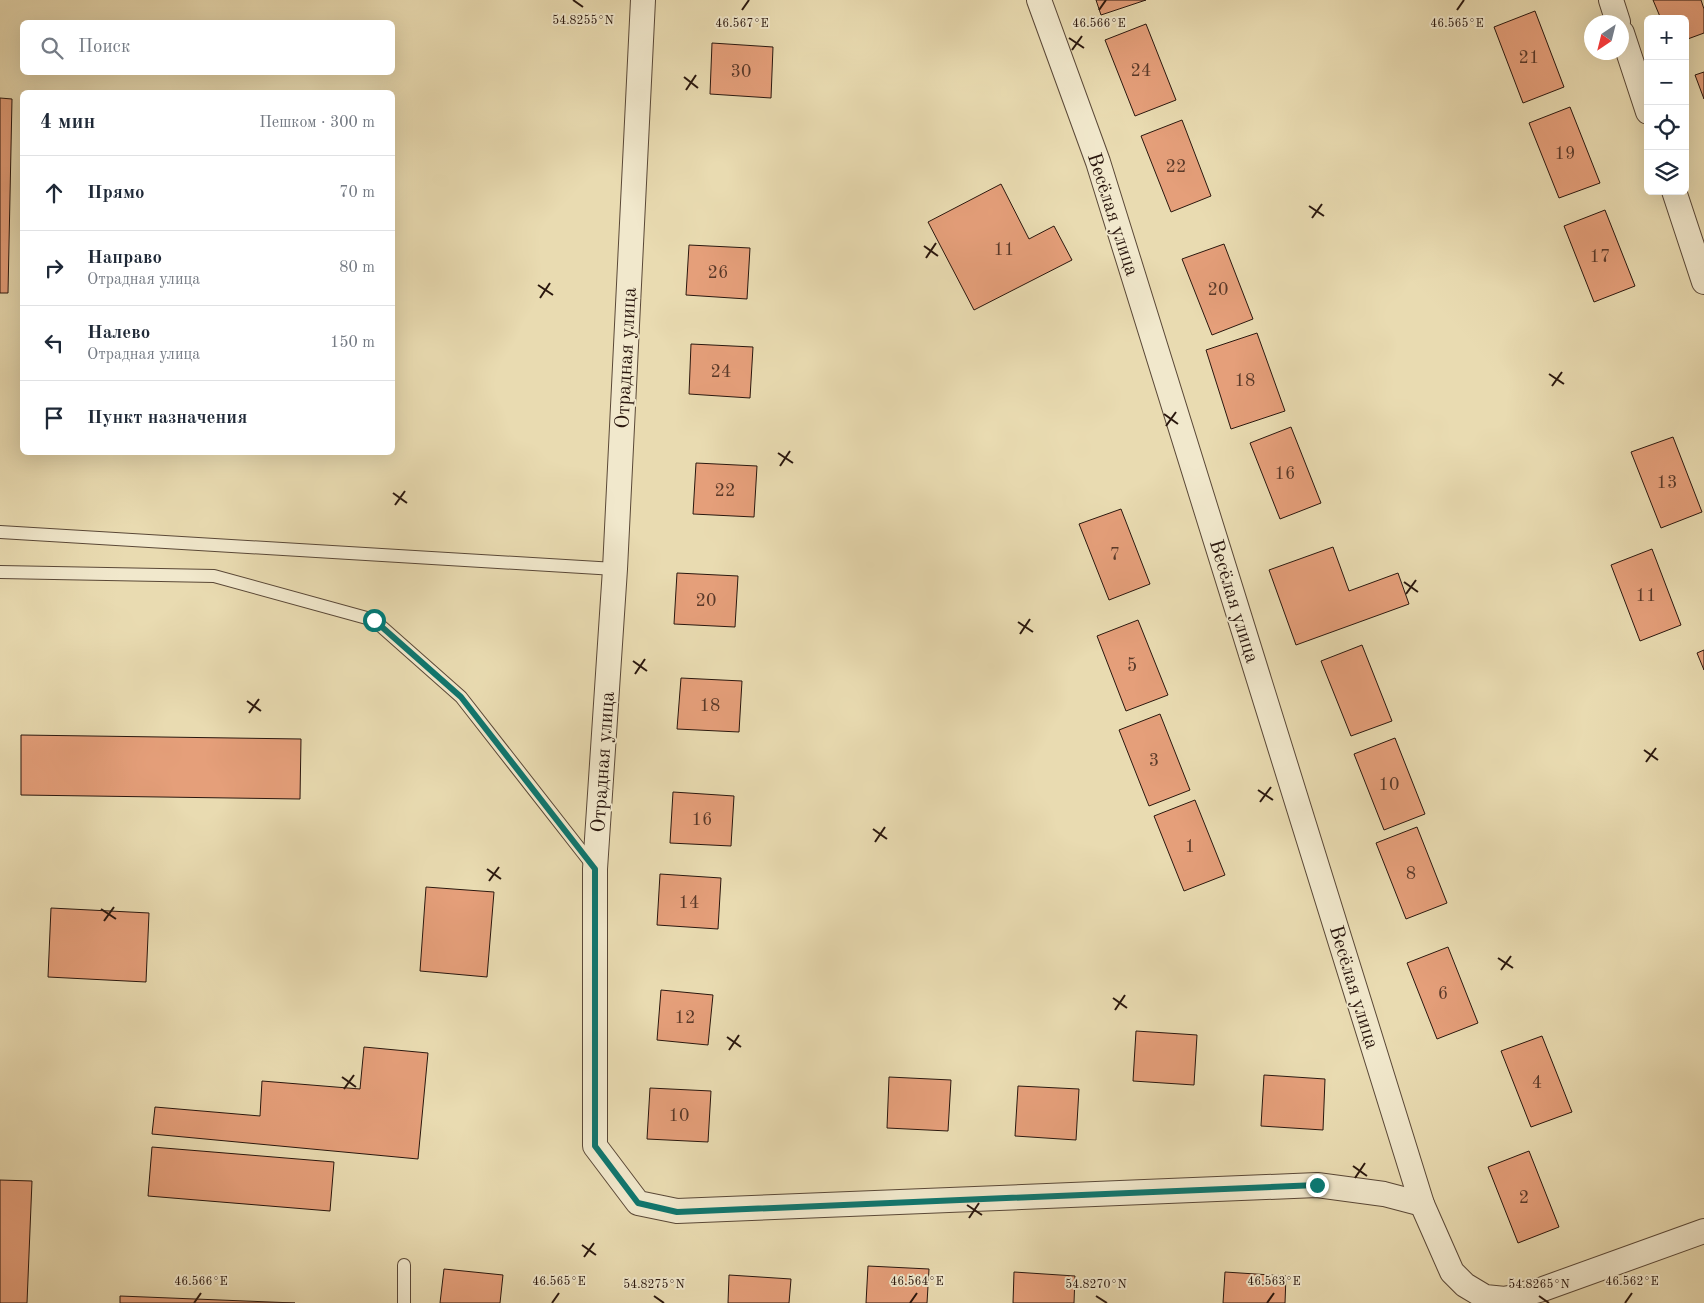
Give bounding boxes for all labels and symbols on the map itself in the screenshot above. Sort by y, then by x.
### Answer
text: 54.8255°N [552,14,614,27]
north arrow [1584,15,1629,60]
text: 46.567°E [715,17,769,30]
text: 46.566°E [1072,17,1126,30]
text: 46.565°E [1430,17,1484,30]
house number: 21 [1519,49,1539,67]
house number: 24 [1131,62,1151,80]
house number: 30 [731,63,751,81]
house number: 19 [1555,145,1575,163]
street label: Весёлая улица [1083,151,1141,279]
house number: 22 [1166,158,1186,176]
house number: 11 [994,241,1014,259]
house number: 17 [1590,248,1610,266]
house number: 26 [708,264,728,282]
house number: 20 [1208,281,1228,299]
street label: Отрадная улица [613,287,641,429]
house number: 24 [711,363,731,381]
house number: 18 [1235,372,1255,390]
house number: 16 [1275,465,1295,483]
house number: 13 [1657,474,1677,492]
house number: 22 [715,482,735,500]
street label: Весёлая улица [1205,537,1261,666]
house number: 7 [1110,546,1120,564]
house number: 11 [1636,587,1656,605]
house number: 20 [696,592,716,610]
route start [363,609,386,632]
house number: 5 [1127,657,1137,675]
street label: Отрадная улица [589,691,619,833]
house number: 18 [700,697,720,715]
house number: 3 [1149,752,1159,770]
house number: 10 [1379,776,1399,794]
house number: 16 [692,811,712,829]
house number: 1 [1185,838,1195,856]
house number: 8 [1406,865,1416,883]
house number: 14 [679,894,699,912]
street label: Весёлая улица [1325,923,1381,1052]
house number: 6 [1438,985,1448,1003]
house number: 12 [675,1009,695,1027]
house number: 4 [1532,1074,1542,1092]
house number: 10 [669,1107,689,1125]
route end [1306,1174,1329,1197]
house number: 2 [1519,1189,1529,1207]
text: 46.566°E [174,1275,228,1288]
text: 46.565°E [532,1275,586,1288]
text: 46.564°E [890,1275,944,1288]
text: 46.563°E [1247,1275,1301,1288]
text: 46.562°E [1605,1275,1659,1288]
text: 54.8275°N [623,1278,685,1291]
text: 54.8270°N [1065,1278,1127,1291]
text: 54.8265°N [1508,1278,1570,1291]

